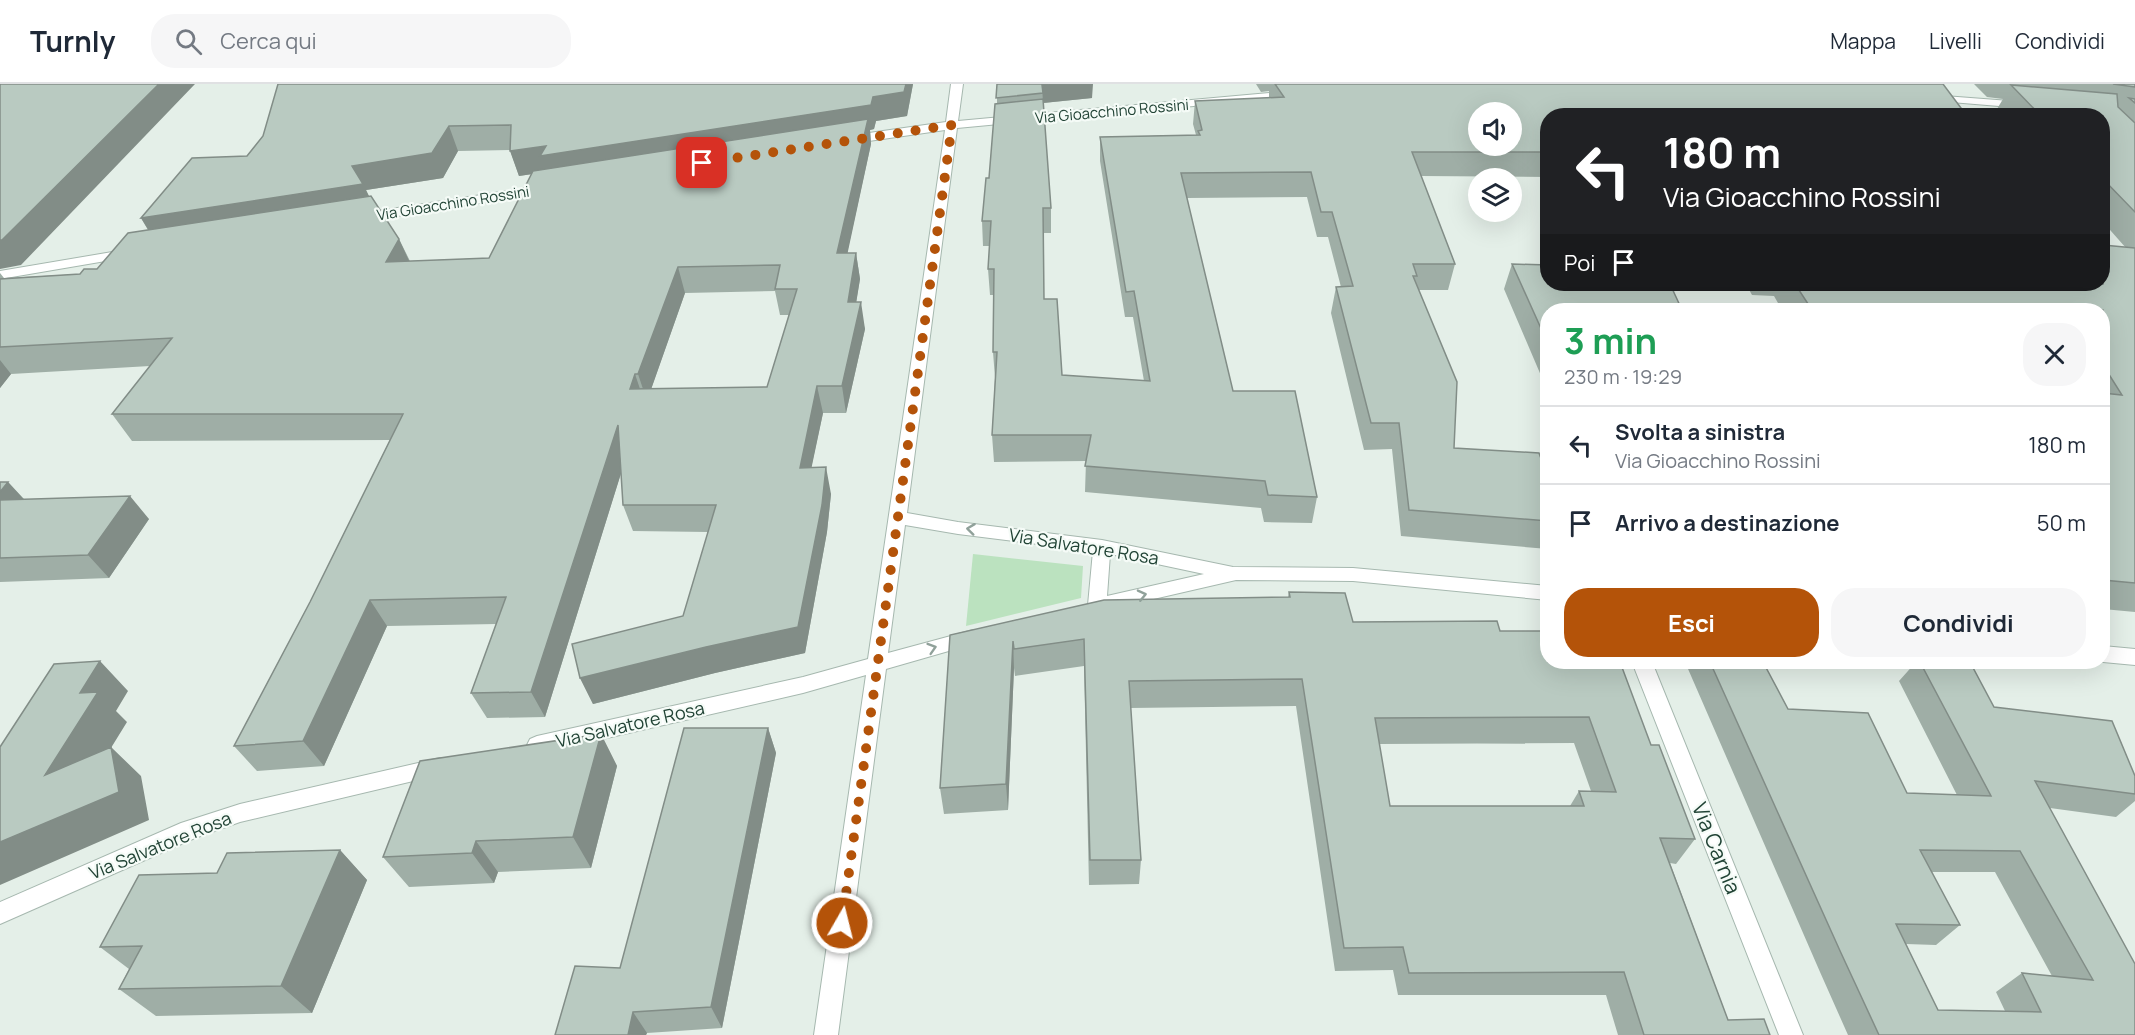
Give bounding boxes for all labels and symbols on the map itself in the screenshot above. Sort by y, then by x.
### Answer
street label: Via Gioacchino Rossini [1034,94,1190,128]
pin [676,137,727,188]
street label: Via Gioacchino Rossini [375,181,531,225]
street label: Via Salvatore Rosa [1007,522,1161,570]
one-way arrow [966,524,975,536]
one-way arrow [1137,589,1147,602]
one-way arrow [926,643,937,655]
street label: Via Salvatore Rosa [553,695,707,753]
street label: Via Carnia [1686,798,1748,898]
street label: Via Salvatore Rosa [85,805,235,885]
position arrow [810,891,874,955]

